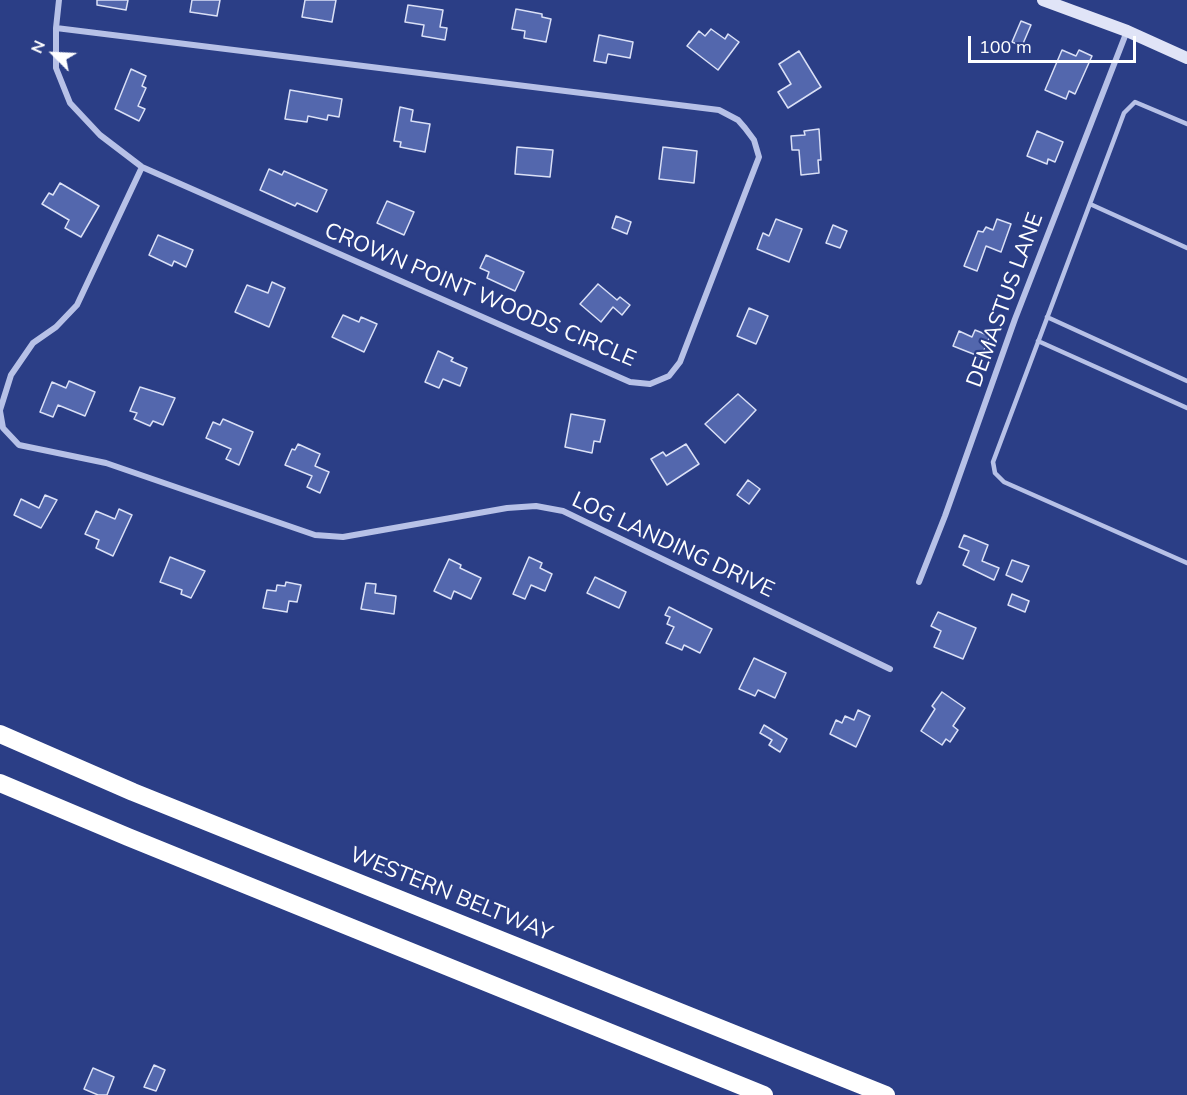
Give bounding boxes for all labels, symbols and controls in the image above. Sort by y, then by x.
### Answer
north arrow [24,24,84,84]
scale bar [971,24,1139,62]
text: 100 m [979,35,1032,58]
text: N [26,37,49,56]
street label: DEMASTUS LANE [961,209,1049,391]
street label: CROWN POINT WOODS CIRCLE [320,217,640,373]
street label: LOG LANDING DRIVE [568,487,778,603]
street label: WESTERN BELTWAY [346,841,556,947]

